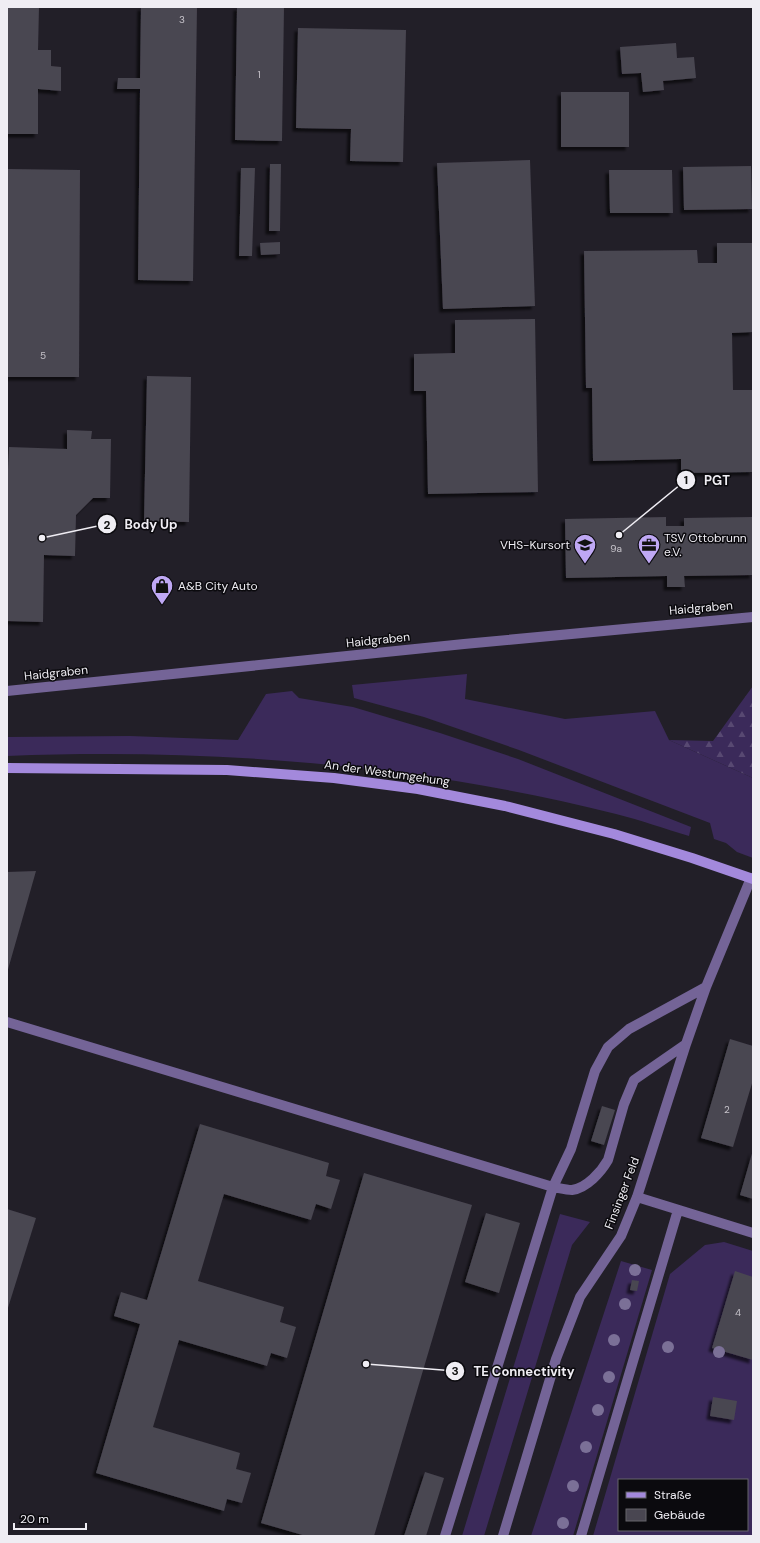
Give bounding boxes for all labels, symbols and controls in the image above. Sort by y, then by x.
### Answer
house number: 3 [179,13,185,26]
house number: 1 [257,68,261,81]
house number: 5 [40,349,46,362]
callout: PGT [676,468,738,493]
text: 1 [684,472,688,488]
text: PGT [704,472,730,489]
callout: Body Up [97,512,186,537]
text: Body Up [124,516,178,533]
text: 2 [104,517,111,533]
place label: TSV Ottobrunn e.V. [664,530,747,560]
school or university icon: VHS-Kursort [572,532,598,565]
office icon: TSV Ottobrunn e.V. [636,532,662,565]
place label: VHS-Kursort [500,537,570,553]
house number: 9a [610,542,622,555]
shop icon: A&B City Auto [149,573,175,606]
place label: A&B City Auto [178,578,258,594]
street label: Haidgraben [668,597,734,619]
street label: Haidgraben [345,629,411,651]
street label: Haidgraben [23,662,89,684]
street label: An der Westumgehung [323,756,451,790]
house number: 2 [724,1103,730,1116]
street label: Finsinger Feld [601,1155,643,1231]
house number: 4 [735,1306,741,1319]
callout: TE Connectivity [445,1359,582,1384]
text: 3 [451,1363,459,1379]
text: TE Connectivity [473,1363,575,1380]
legend [618,1479,748,1531]
text: Straße [654,1487,691,1503]
scale bar [14,1505,86,1531]
text: Gebäude [654,1507,705,1523]
text: 20 m [20,1511,49,1527]

